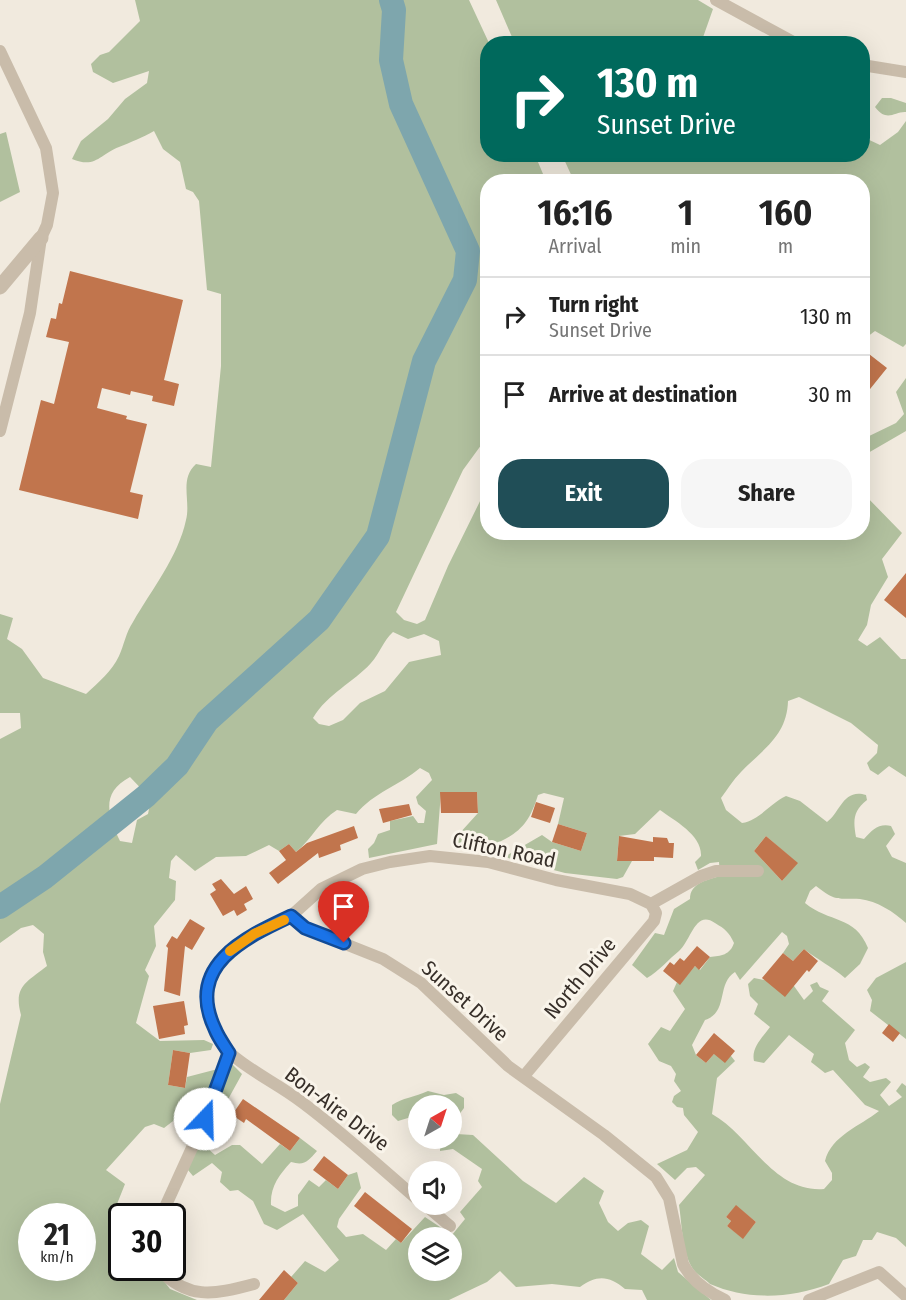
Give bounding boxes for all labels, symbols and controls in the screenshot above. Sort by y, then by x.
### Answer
text: 130 m [597,58,698,108]
icon: right [498,60,576,138]
text: Sunset Drive [597,109,736,141]
text: 16:16 [538,191,613,235]
text: 1 [678,191,693,235]
text: 160 [759,191,812,235]
text: Arrival [549,234,602,258]
text: min [670,234,701,258]
text: m [778,234,793,258]
text: Turn right [549,291,638,318]
icon: right [498,300,531,333]
text: 130 m [800,303,852,330]
text: Sunset Drive [549,318,652,342]
icon: arrive [498,378,531,411]
text: Arrive at destination [549,381,737,408]
text: 30 m [809,381,852,408]
button: Exit [498,459,669,528]
button: Share [681,459,852,528]
street label: Clifton Road [450,826,558,874]
pin [318,881,369,943]
icon: arrive [327,890,360,923]
street label: North Drive [538,932,622,1024]
street label: Sunset Drive [416,955,514,1047]
street label: Bon-Aire Drive [280,1061,394,1157]
position arrow [173,1087,237,1151]
north arrow [408,1095,462,1149]
map controls [408,1095,462,1281]
button: sound [408,1161,462,1215]
speed limit sign: 30 [108,1203,186,1281]
text: 21 [44,1217,70,1253]
button: layers [408,1227,462,1281]
text: km/h [40,1248,74,1266]

